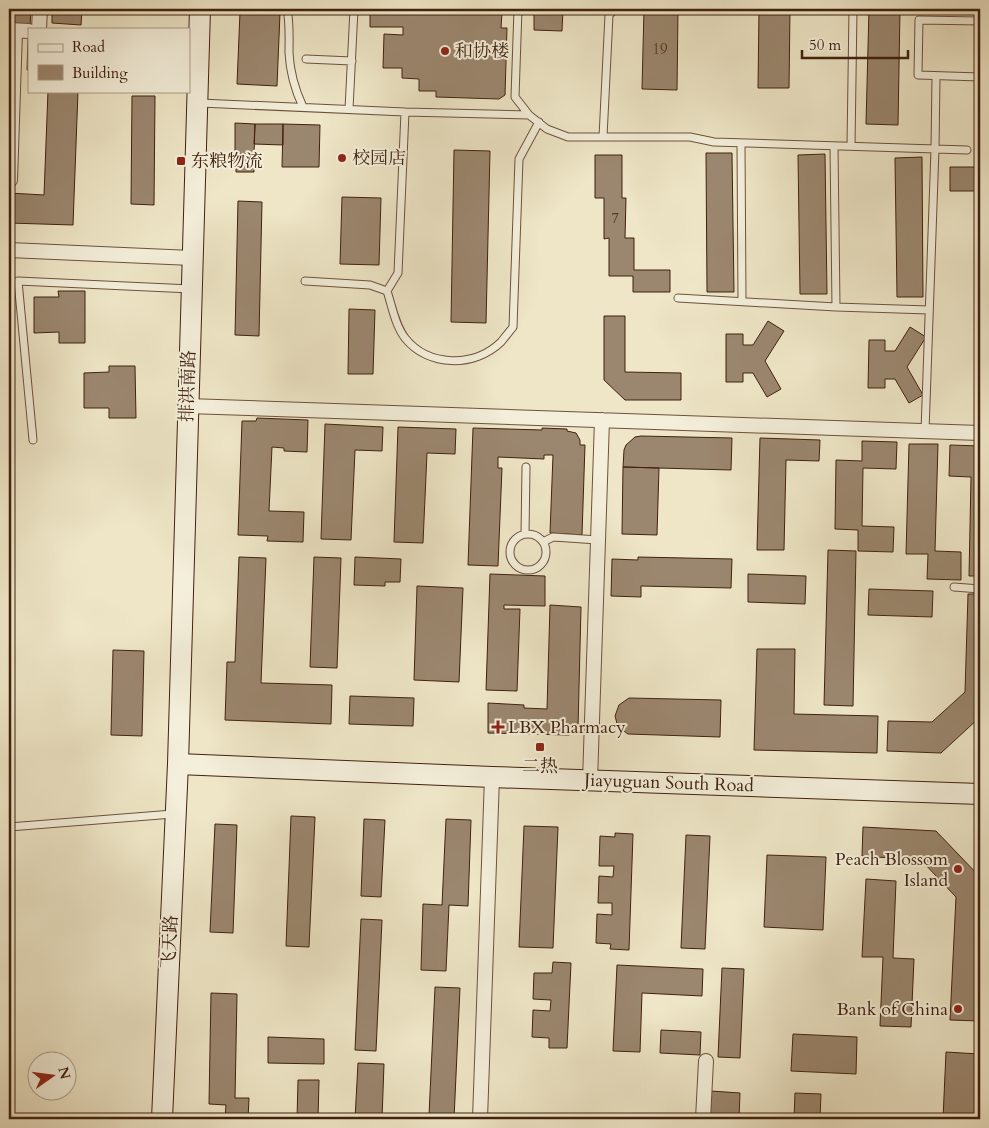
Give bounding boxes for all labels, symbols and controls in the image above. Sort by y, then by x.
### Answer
legend [28,28,190,92]
scale bar [802,28,908,60]
text: 50 m [809,35,841,55]
text: Road [72,37,105,57]
place label: 和协楼 [455,39,509,64]
house number: 19 [652,39,668,59]
marker: 和协楼 [439,45,451,57]
text: Building [72,63,128,83]
place label: 校园店 [352,146,406,171]
place label: 东粮物流 [191,149,263,174]
marker: 校园店 [336,152,348,164]
marker: 东粮物流 [175,155,187,167]
house number: 7 [611,208,619,228]
street label: 排洪南路 [174,350,202,422]
place label: LBX Pharmacy [508,715,626,740]
marker: LBX Pharmacy [492,721,504,733]
marker: 二热 [534,741,546,753]
place label: 二热 [522,754,558,779]
street label: Jiayuguan South Road [581,767,755,798]
place label: Peach Blossom Island [835,847,949,893]
marker: Peach Blossom Island [952,863,964,875]
street label: 飞天路 [156,914,184,970]
place label: Bank of China [837,997,948,1022]
marker: Bank of China [952,1003,964,1015]
north arrow [28,1050,78,1100]
text: N [53,1065,75,1081]

